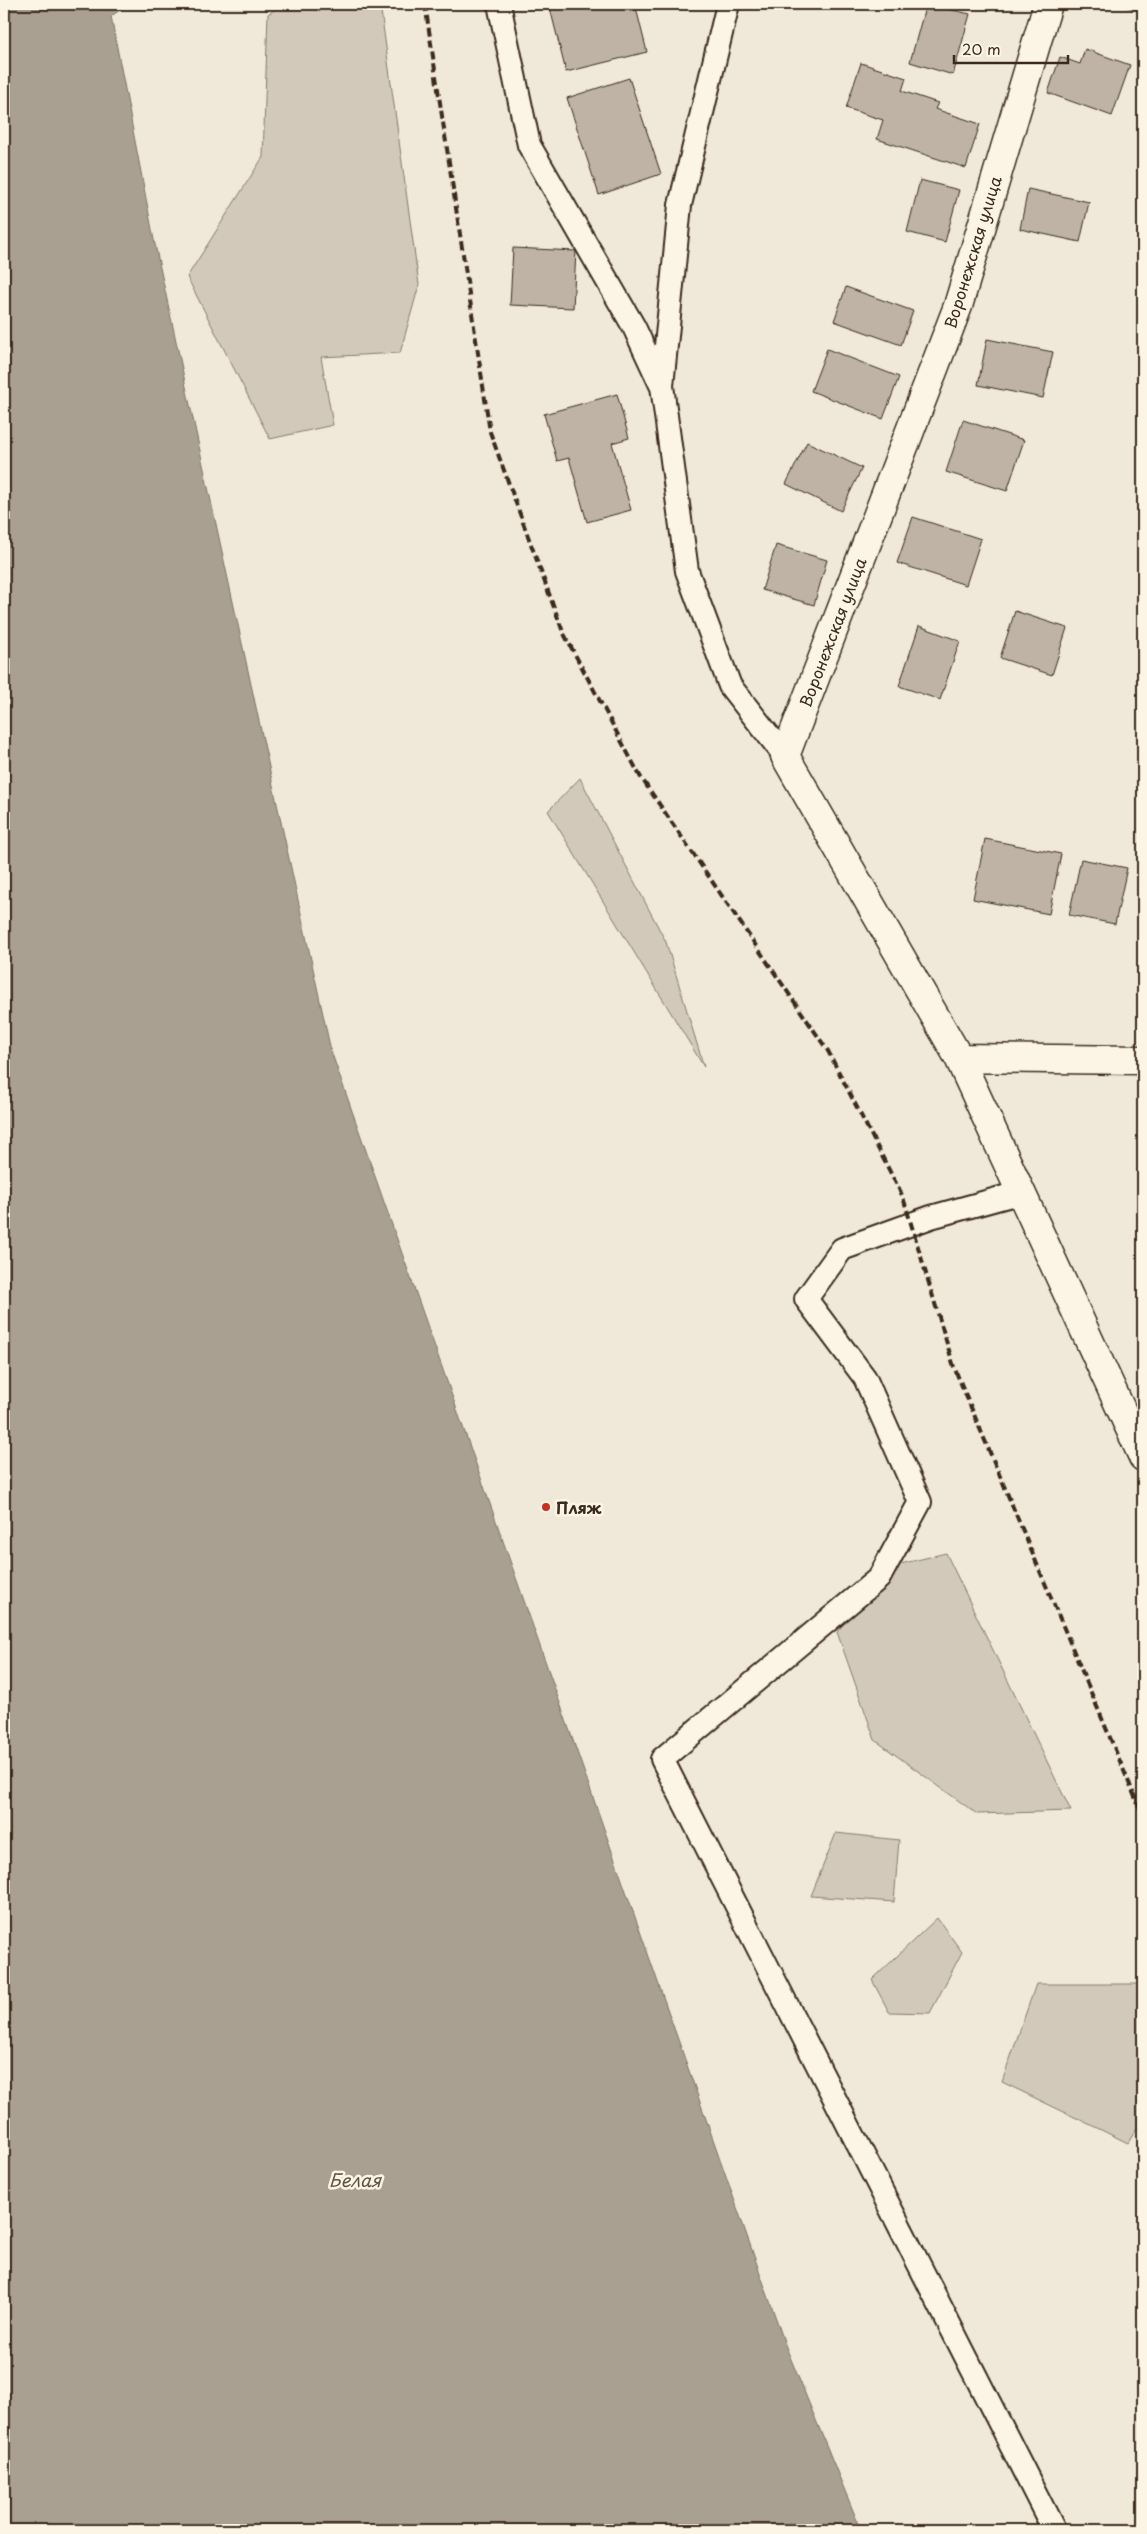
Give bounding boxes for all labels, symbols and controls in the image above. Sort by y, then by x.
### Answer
scale bar [954,32,1068,64]
text: 20 m [962,37,1001,60]
street label: Воронежская улица [937,173,1007,331]
street label: Воронежская улица [792,554,872,710]
place label: Пляж [556,1495,602,1519]
marker: Пляж [540,1501,552,1513]
water label: Белая [329,2166,382,2193]

